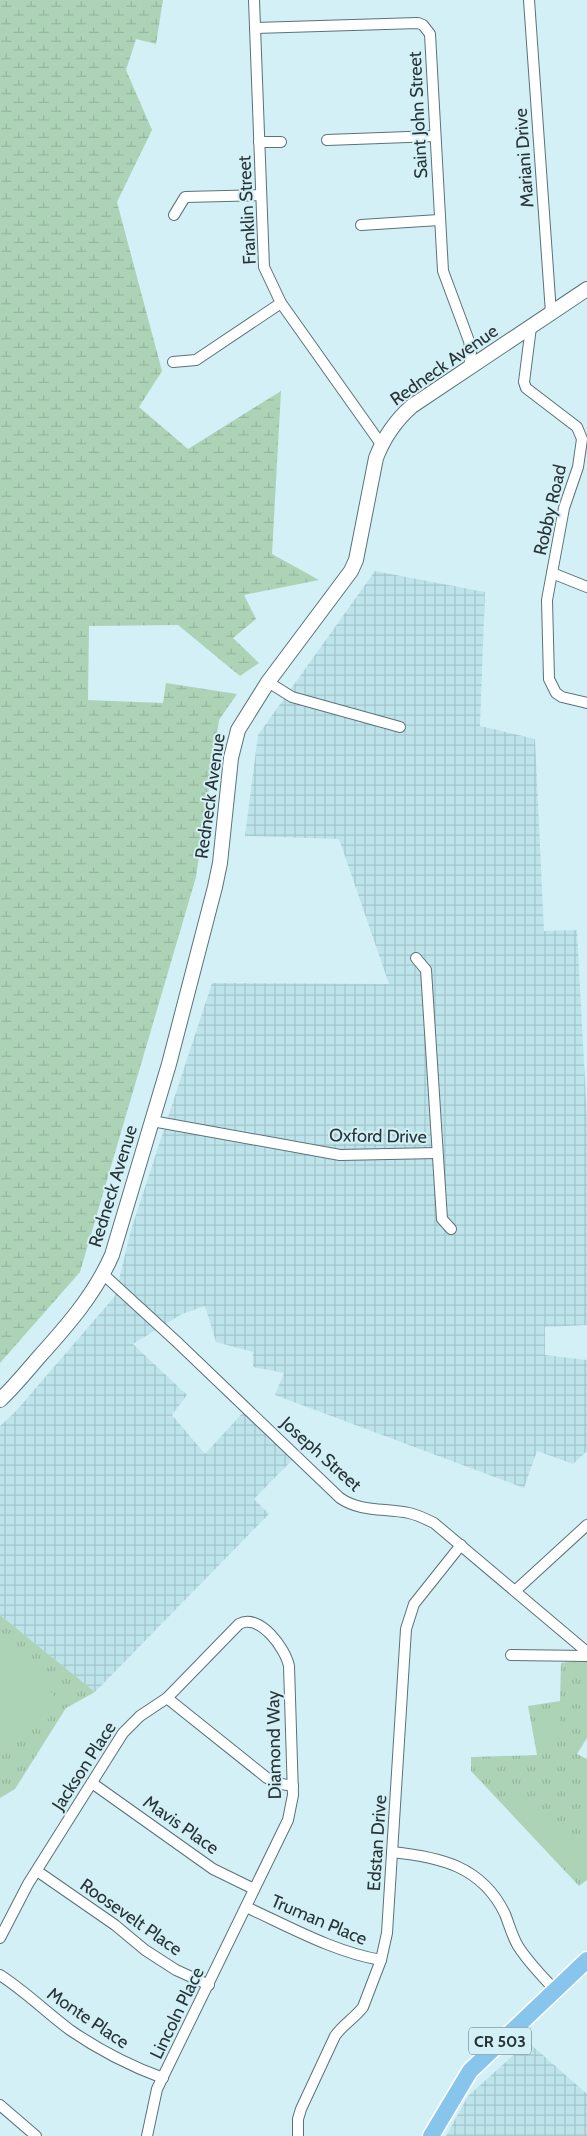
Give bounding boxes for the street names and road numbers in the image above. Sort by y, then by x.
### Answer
street label: Saint John Street [404,51,432,179]
street label: Mariani Drive [510,108,538,208]
street label: Franklin Street [233,155,261,265]
street label: Redneck Avenue [386,320,502,410]
street label: Robby Road [529,463,571,557]
street label: Redneck Avenue [190,732,230,860]
street label: Redneck Avenue [84,1122,142,1250]
street label: Oxford Drive [329,1124,427,1148]
street label: Joseph Street [275,1411,366,1496]
street label: Diamond Way [262,1690,286,1800]
street label: Jackson Place [47,1718,121,1815]
street label: Mavis Place [139,1791,223,1859]
street label: Edstan Drive [363,1794,391,1892]
street label: Roosevelt Place [76,1874,186,1960]
street label: Truman Place [268,1890,370,1950]
street label: Lincoln Place [145,1963,209,2063]
street label: Monte Place [43,1983,133,2053]
road number: CR 503 [469,2028,531,2054]

